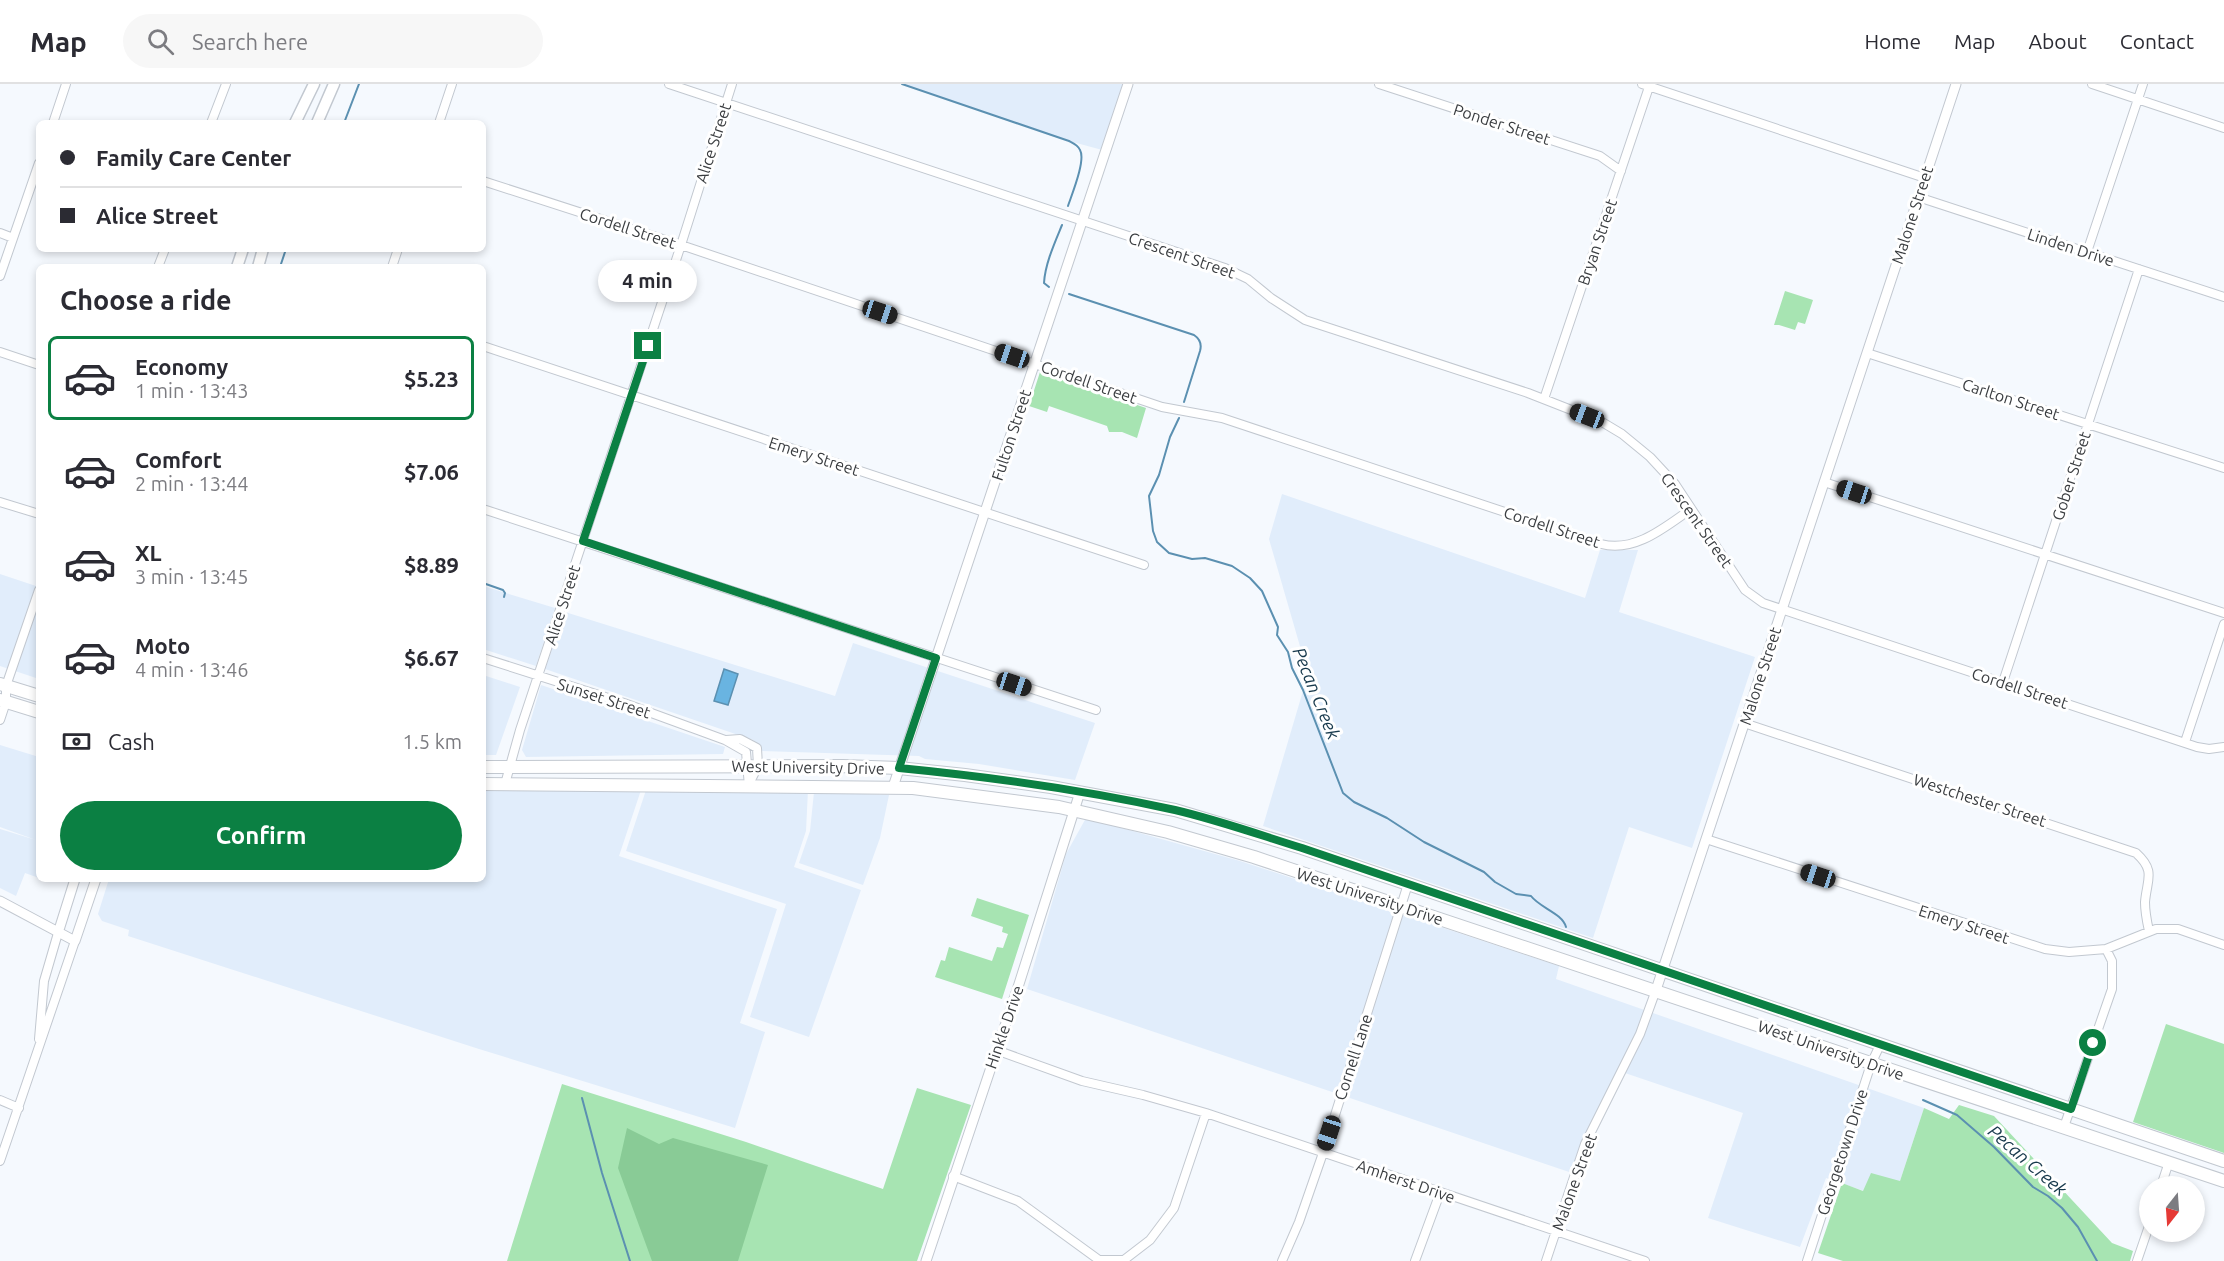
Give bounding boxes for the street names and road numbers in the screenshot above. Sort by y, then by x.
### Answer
street label: Alice Street [692,100,735,185]
street label: Ponder Street [1451,100,1553,148]
street label: Malone Street [1888,163,1937,266]
street label: Bryan Street [1574,196,1620,287]
street label: Cordell Street [578,204,679,252]
street label: Linden Drive [2025,225,2117,269]
street label: Crescent Street [1126,228,1238,282]
street label: Cordell Street [1039,357,1140,407]
street label: Carlton Street [1960,375,2063,423]
street label: Fulton Street [988,387,1034,483]
street label: Gober Street [2048,429,2094,523]
street label: Emery Street [766,433,862,479]
street label: Crescent Street [1658,469,1737,571]
street label: Cordell Street [1502,503,1603,551]
street label: Alice Street [541,562,584,647]
street label: Malone Street [1736,624,1785,727]
street label: Cordell Street [1970,664,2071,712]
street label: Sunset Street [555,674,654,722]
street label: West University Drive [731,757,885,777]
street label: Westchester Street [1911,770,2049,830]
street label: West University Drive [1294,864,1446,928]
street label: Emery Street [1916,901,2012,947]
street label: Hinkle Drive [981,983,1027,1071]
street label: Cornell Lane [1331,1012,1375,1102]
street label: West University Drive [1756,1017,1906,1083]
street label: Georgetown Drive [1813,1087,1871,1217]
street label: Malone Street [1548,1130,1600,1233]
street label: Amherst Drive [1354,1156,1458,1206]

